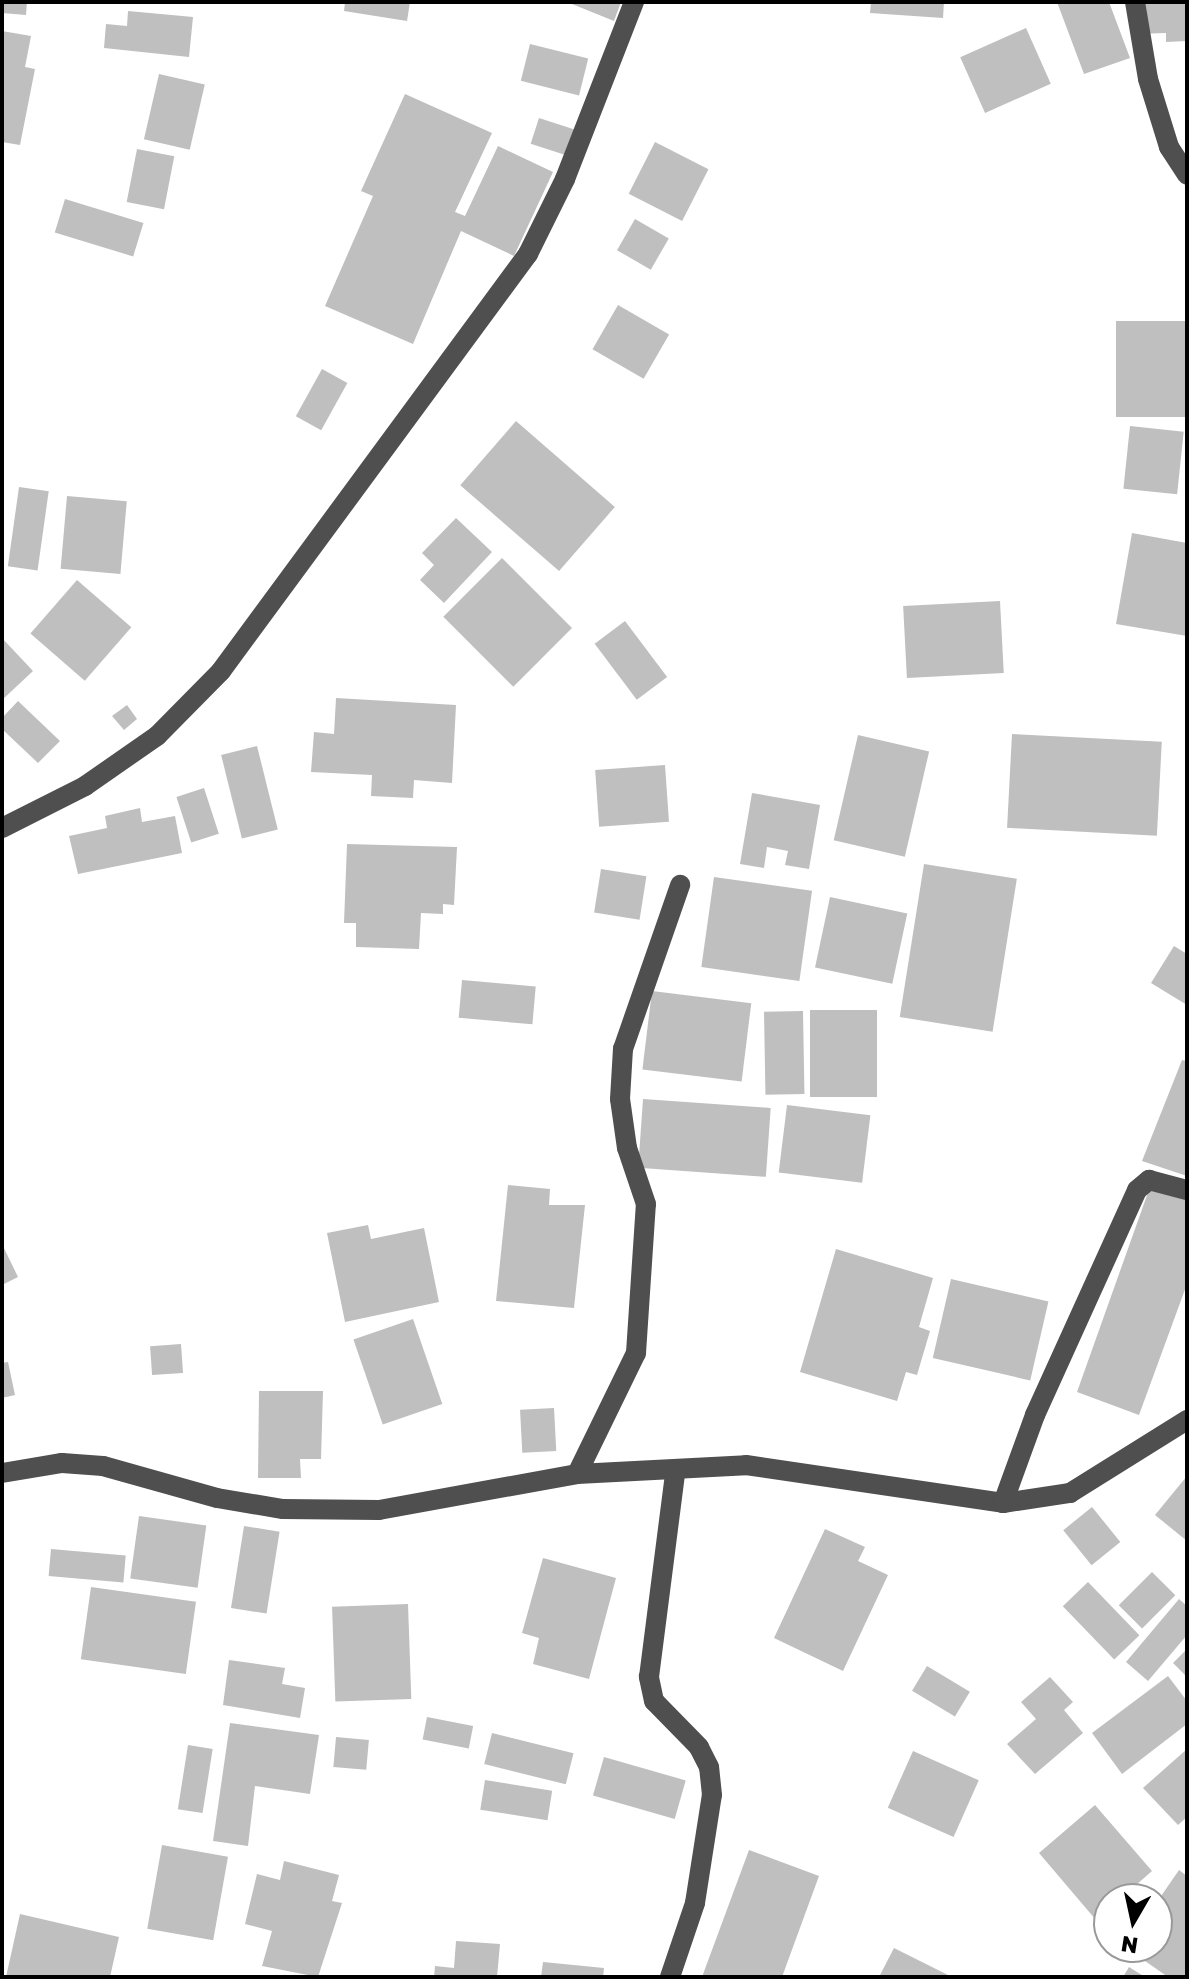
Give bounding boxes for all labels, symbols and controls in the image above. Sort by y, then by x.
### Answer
north arrow [1093,1883,1173,1963]
text: N [1119,1931,1140,1960]

